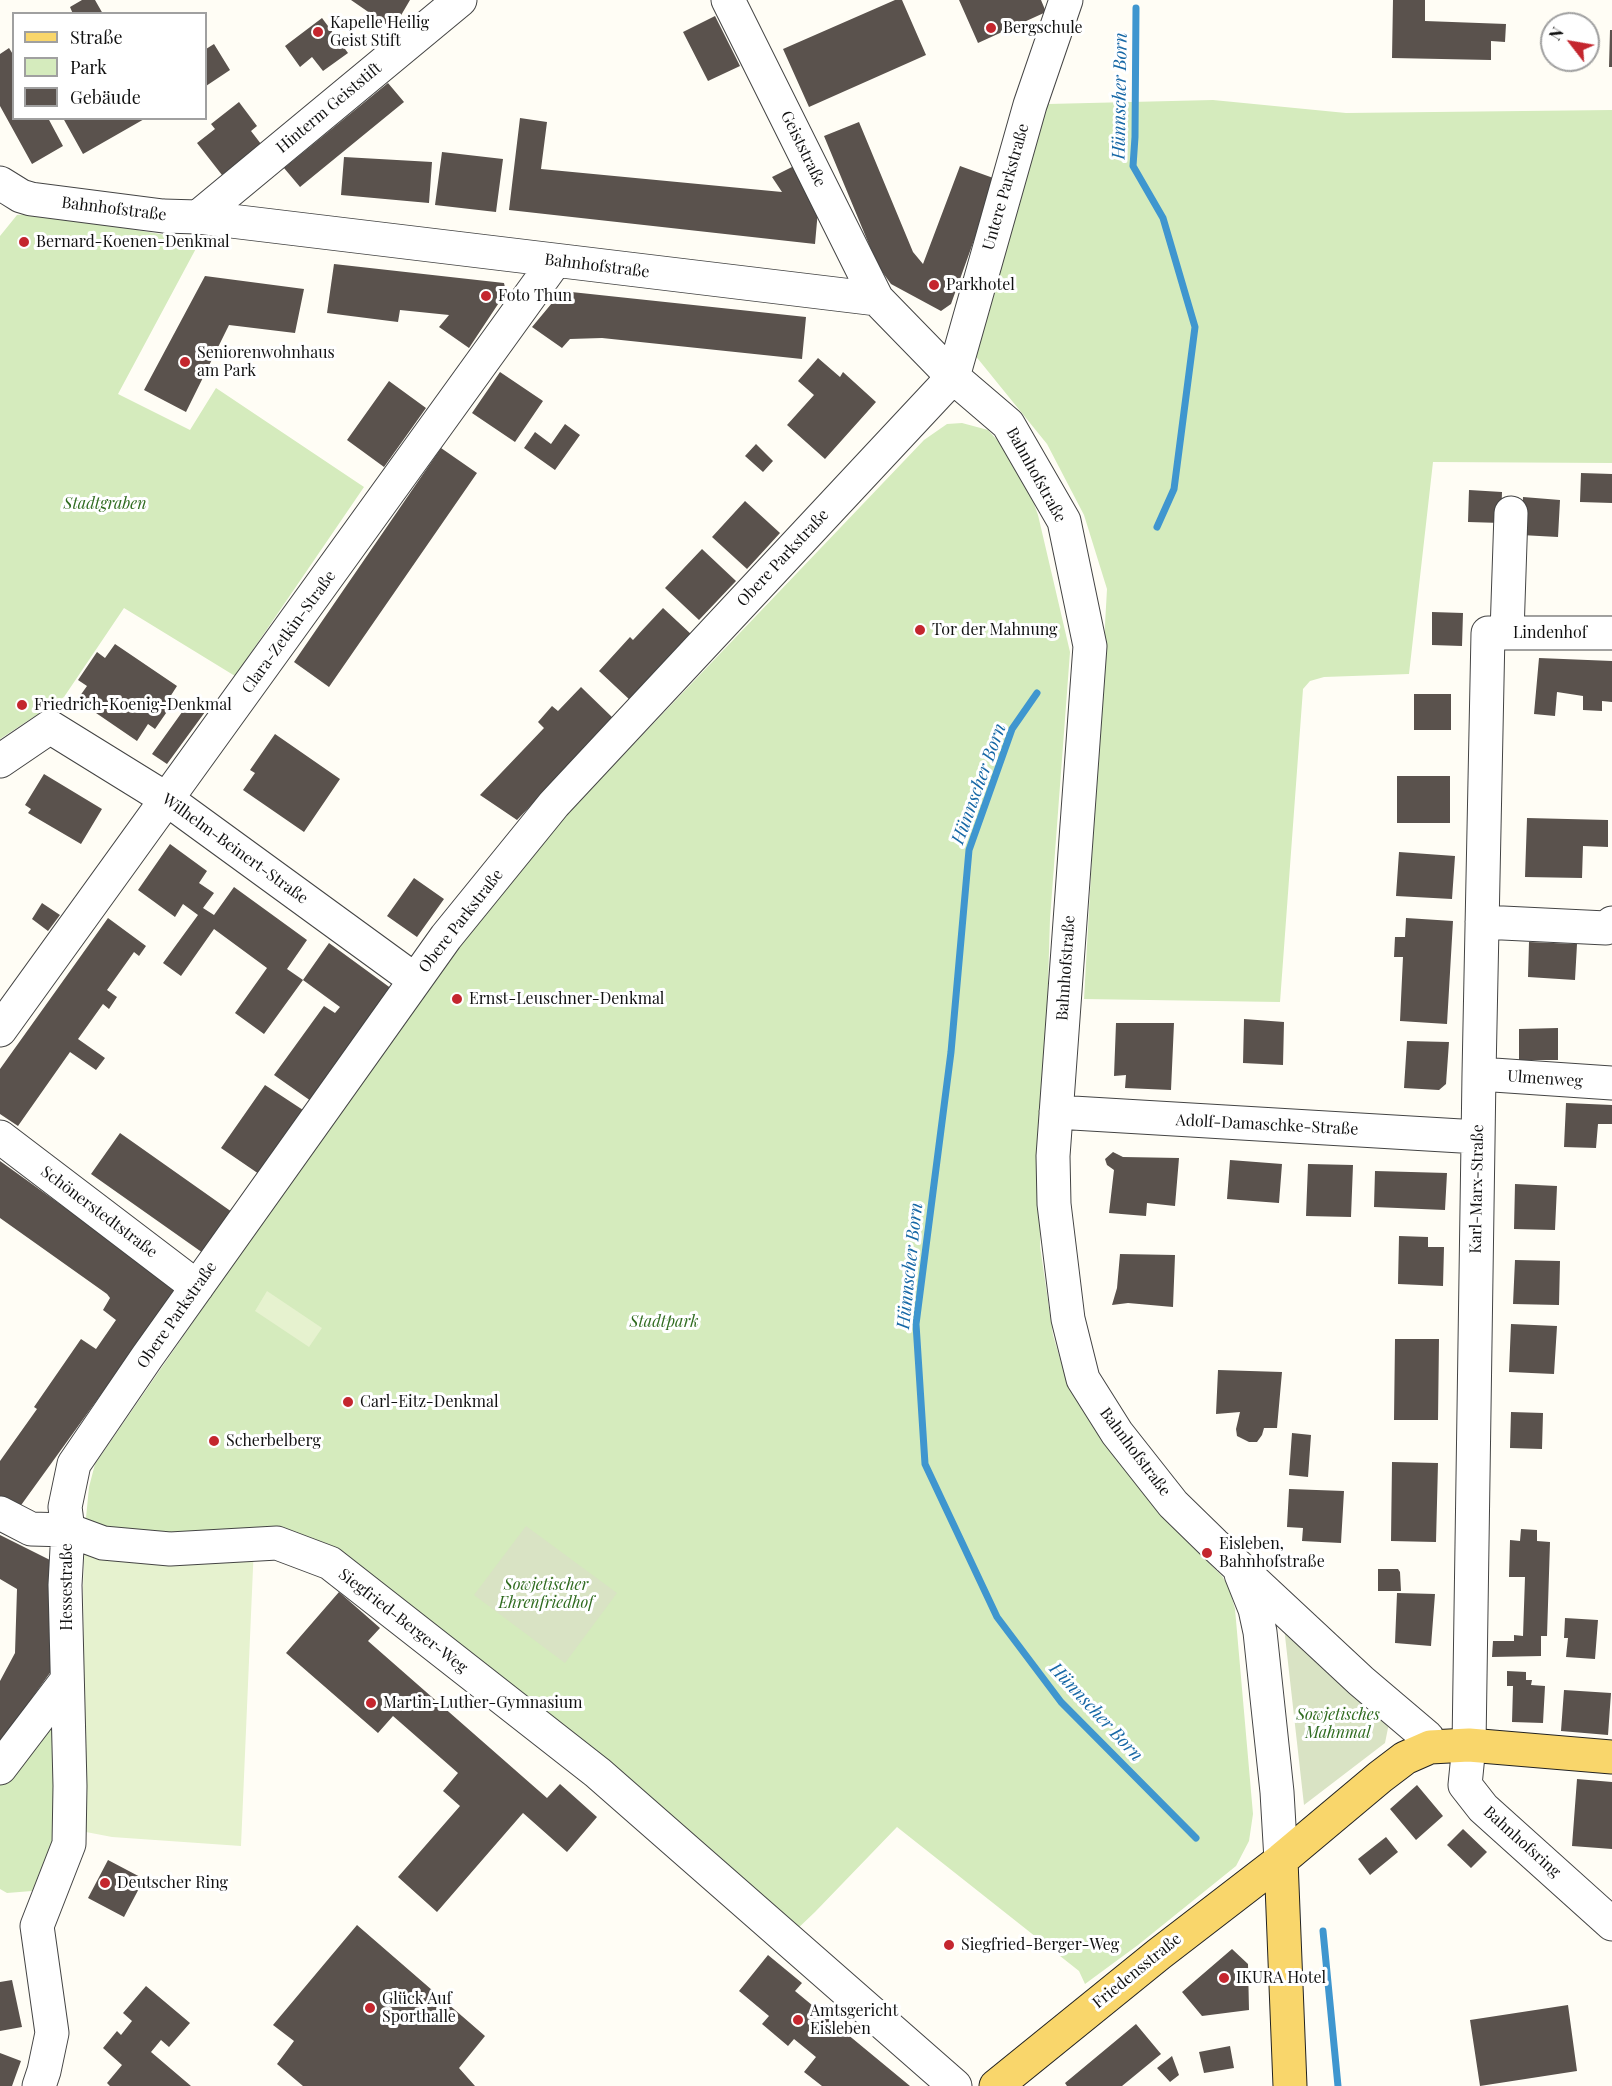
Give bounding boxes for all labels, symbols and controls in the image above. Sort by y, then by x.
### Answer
legend [12,12,207,120]
north arrow [1540,12,1600,72]
place label: Kapelle Heilig Geist Stift [330,13,429,51]
place label: Bergschule [1003,18,1083,38]
marker: Bergschule [984,21,998,35]
text: N [1544,23,1568,44]
text: Straße [70,25,123,49]
marker: Kapelle Heilig Geist Stift [311,25,325,39]
water label: Hünnscher Born [1108,32,1132,160]
text: Park [70,55,107,79]
street label: Hinterm Geiststift [273,59,385,157]
text: Gebäude [70,85,141,109]
street label: Geiststraße [776,108,830,190]
street label: Untere Parkstraße [979,121,1033,253]
street label: Bahnhofstraße [60,193,168,225]
place label: Bernard-Koenen-Denkmal [36,232,230,252]
marker: Bernard-Koenen-Denkmal [17,235,31,249]
street label: Bahnhofstraße [543,250,651,282]
place label: Parkhotel [946,275,1015,295]
marker: Parkhotel [927,278,941,292]
place label: Foto Thun [498,286,572,306]
marker: Foto Thun [479,289,493,303]
place label: Seniorenwohnhaus am Park [197,343,335,381]
marker: Seniorenwohnhaus am Park [178,355,192,369]
street label: Bahnhofstraße [1002,424,1070,526]
park label: Stadtgraben [64,494,146,514]
street label: Obere Parkstraße [733,505,833,611]
street label: Clara-Zetkin-Straße [238,567,340,697]
place label: Tor der Mahnung [932,620,1058,640]
marker: Tor der Mahnung [913,623,927,637]
street label: Lindenhof [1513,623,1587,643]
place label: Friedrich-Koenig-Denkmal [34,695,232,715]
marker: Friedrich-Koenig-Denkmal [15,698,29,712]
water label: Hünnscher Born [947,721,1011,847]
street label: Wilhelm-Beinert-Straße [158,790,312,908]
street label: Obere Parkstraße [415,865,507,977]
street label: Bahnhofstraße [1053,915,1079,1021]
place label: Ernst-Leuschner-Denkmal [469,989,664,1009]
marker: Ernst-Leuschner-Denkmal [450,992,464,1006]
street label: Ulmenweg [1507,1067,1583,1091]
street label: Adolf-Damaschke-Straße [1175,1111,1359,1139]
street label: Karl-Marx-Straße [1466,1124,1488,1254]
street label: Schönerstedtstraße [37,1162,161,1262]
water label: Hünnscher Born [893,1202,927,1330]
street label: Obere Parkstraße [133,1258,221,1372]
park label: Stadtpark [630,1312,698,1332]
place label: Carl-Eitz-Denkmal [360,1392,499,1412]
marker: Carl-Eitz-Denkmal [341,1395,355,1409]
street label: Bahnhofstraße [1096,1404,1174,1500]
place label: Scherbelberg [226,1431,321,1451]
marker: Scherbelberg [207,1434,221,1448]
place label: Eisleben, Bahnhofstraße [1219,1534,1325,1572]
street label: Hessestraße [57,1543,77,1631]
marker: Eisleben, Bahnhofstraße [1200,1546,1214,1560]
street label: Siegfried-Berger-Weg [335,1565,471,1677]
park label: Sowjetischer Ehrenfriedhof [499,1575,593,1613]
water label: Hünnscher Born [1045,1658,1147,1766]
place label: Martin-Luther-Gymnasium [383,1693,583,1713]
marker: Martin-Luther-Gymnasium [364,1696,378,1710]
park label: Sowjetisches Mahnmal [1296,1705,1380,1743]
street label: Bahnhofsring [1479,1802,1565,1882]
place label: Deutscher Ring [117,1873,228,1893]
marker: Deutscher Ring [98,1876,112,1890]
street label: Friedensstraße [1089,1929,1185,2013]
place label: Siegfried-Berger-Weg [961,1935,1119,1955]
marker: Siegfried-Berger-Weg [942,1938,956,1952]
place label: IKURA Hotel [1236,1968,1326,1988]
marker: IKURA Hotel [1217,1971,1231,1985]
place label: Glück Auf Sporthalle [382,1989,456,2027]
marker: Glück Auf Sporthalle [363,2001,377,2015]
place label: Amtsgericht Eisleben [810,2001,898,2039]
marker: Amtsgericht Eisleben [791,2013,805,2027]

